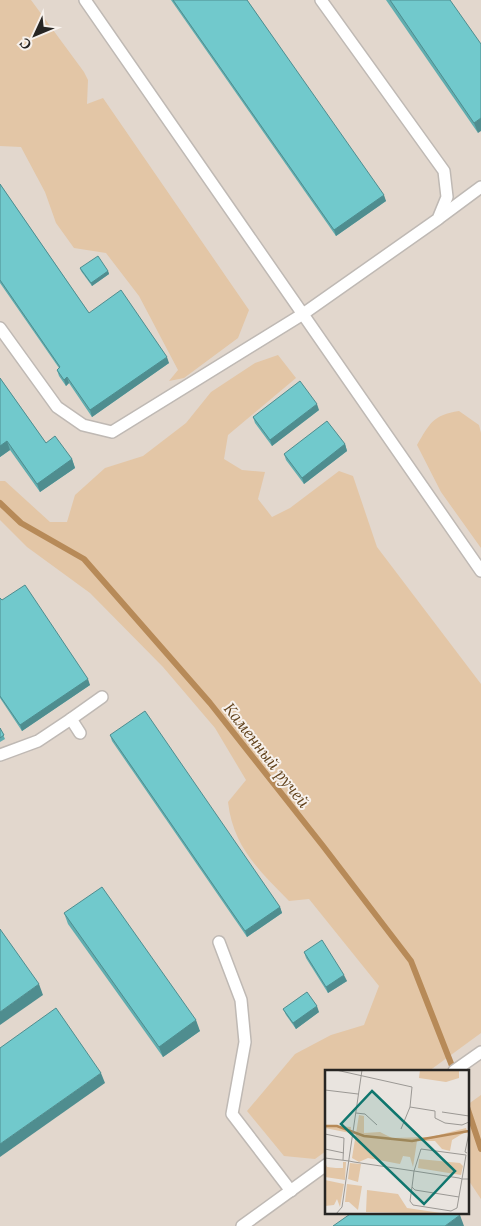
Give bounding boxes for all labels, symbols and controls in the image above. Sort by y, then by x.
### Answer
north arrow [10,10,60,60]
text: С [16,34,35,54]
water label: Каменный ручей [220,699,314,812]
inset map [325,1070,468,1214]

